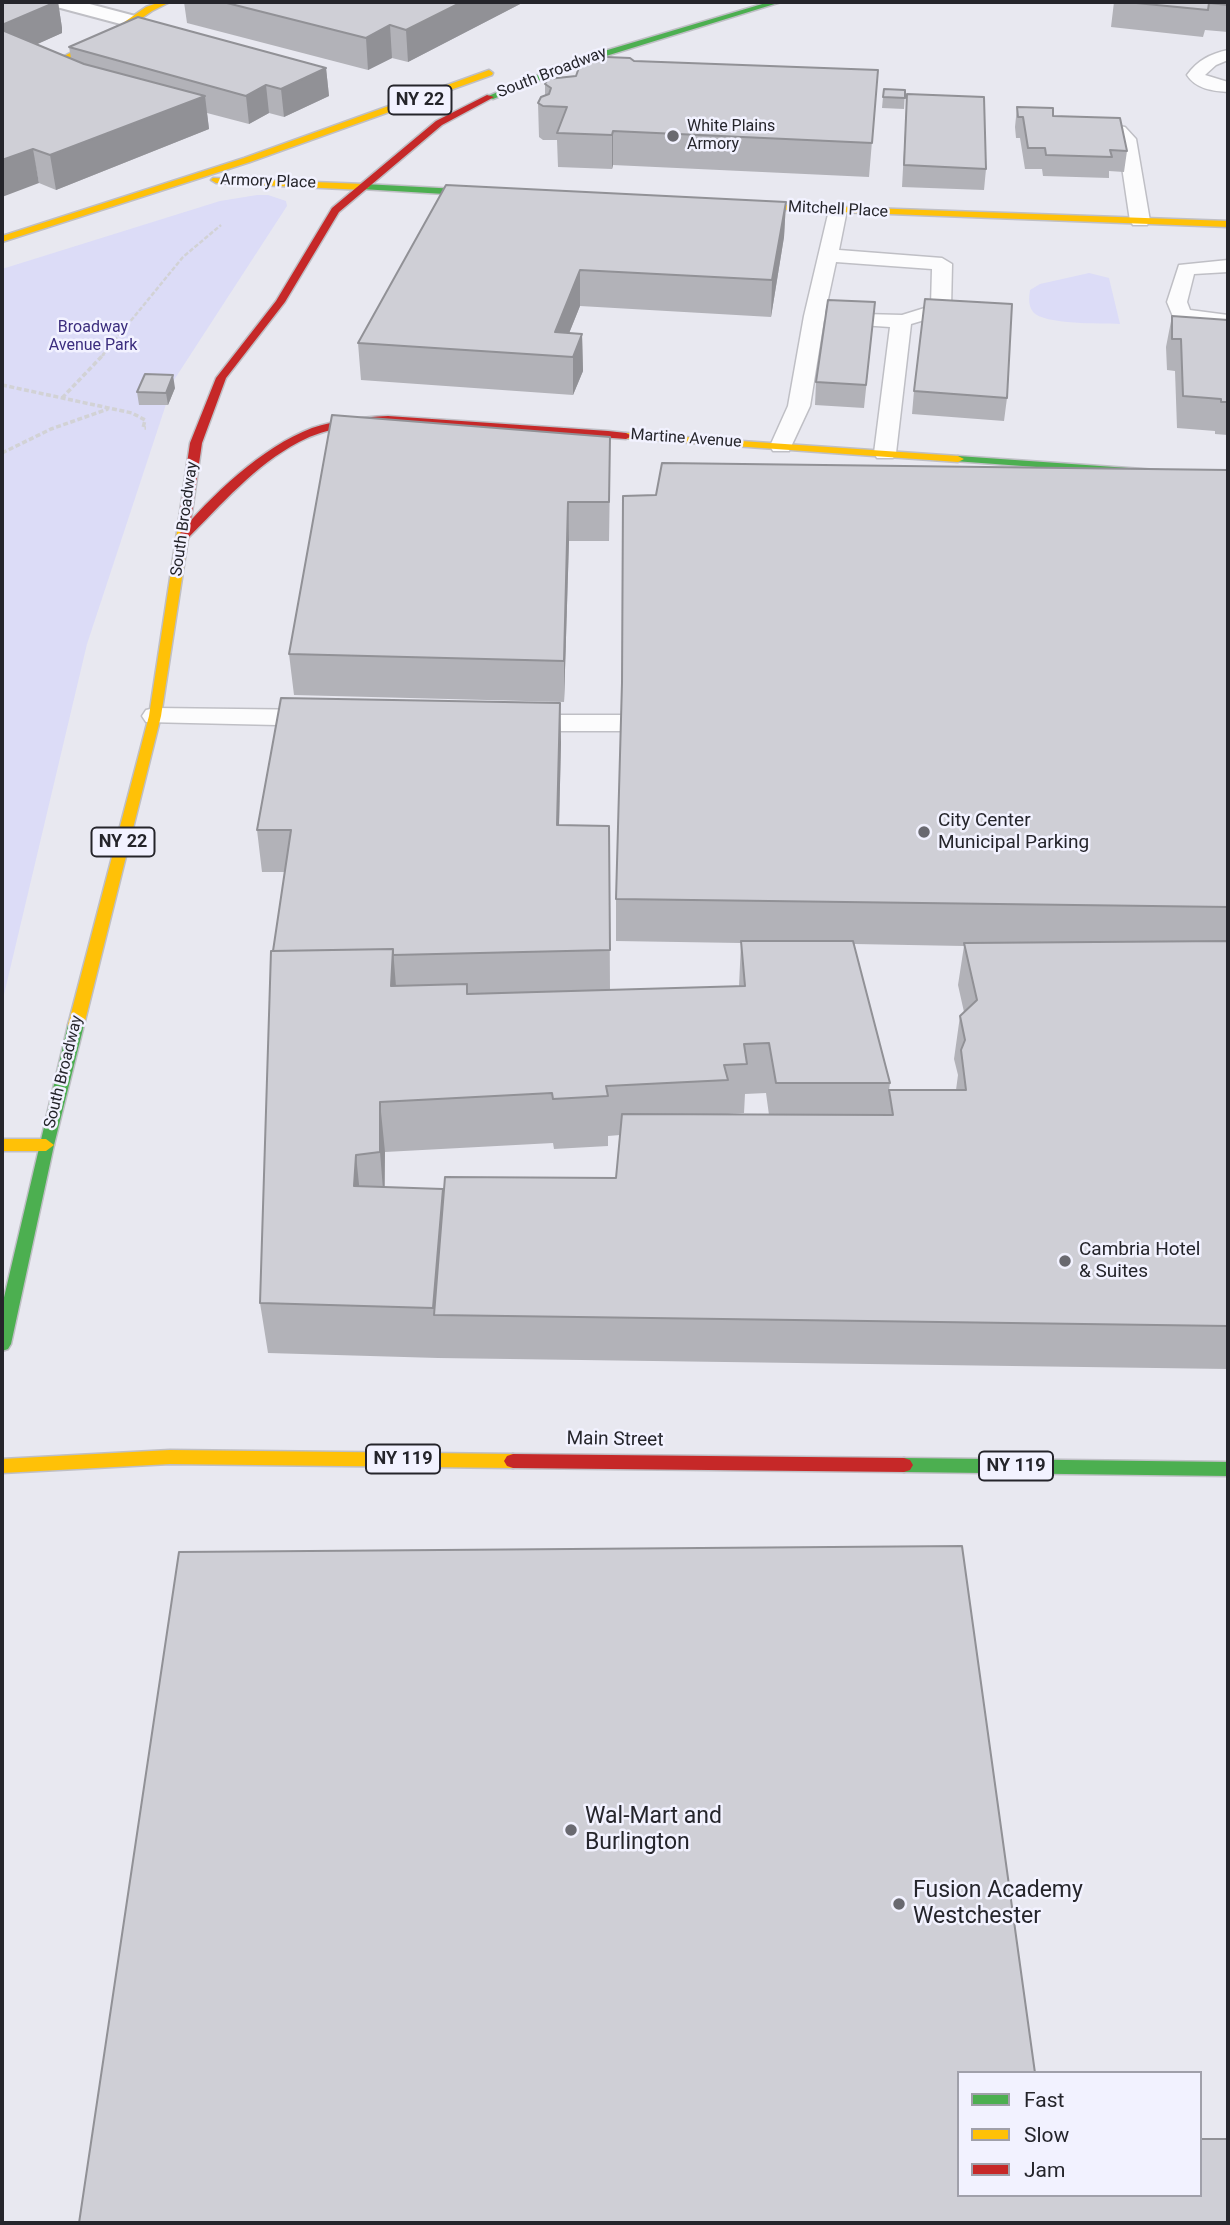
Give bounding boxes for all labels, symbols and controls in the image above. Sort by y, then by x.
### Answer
street label: South Broadway [495,43,609,103]
road number: NY 22 [388,86,452,114]
place label: White Plains Armory [687,117,775,155]
marker: White Plains Armory [665,128,681,144]
street label: Armory Place [220,171,316,193]
street label: Mitchell Place [788,198,888,222]
park label: Broadway Avenue Park [49,318,137,356]
street label: Martine Avenue [630,426,742,452]
street label: South Broadway [167,460,203,578]
place label: City Center Municipal Parking [938,810,1089,854]
marker: City Center Municipal Parking [916,824,932,840]
road number: NY 22 [92,828,154,856]
street label: South Broadway [41,1014,87,1130]
place label: Cambria Hotel & Suites [1079,1239,1200,1283]
marker: Cambria Hotel & Suites [1057,1253,1073,1269]
street label: Main Street [566,1428,664,1452]
road number: NY 119 [366,1444,440,1474]
road number: NY 119 [979,1451,1053,1480]
place label: Wal-Mart and Burlington [585,1803,722,1857]
marker: Wal-Mart and Burlington [563,1822,579,1838]
place label: Fusion Academy Westchester [913,1877,1083,1931]
marker: Fusion Academy Westchester [891,1896,907,1912]
legend [957,2071,1202,2197]
text: Fast [1024,2088,1064,2112]
text: Slow [1024,2123,1069,2147]
text: Jam [1024,2158,1065,2182]

